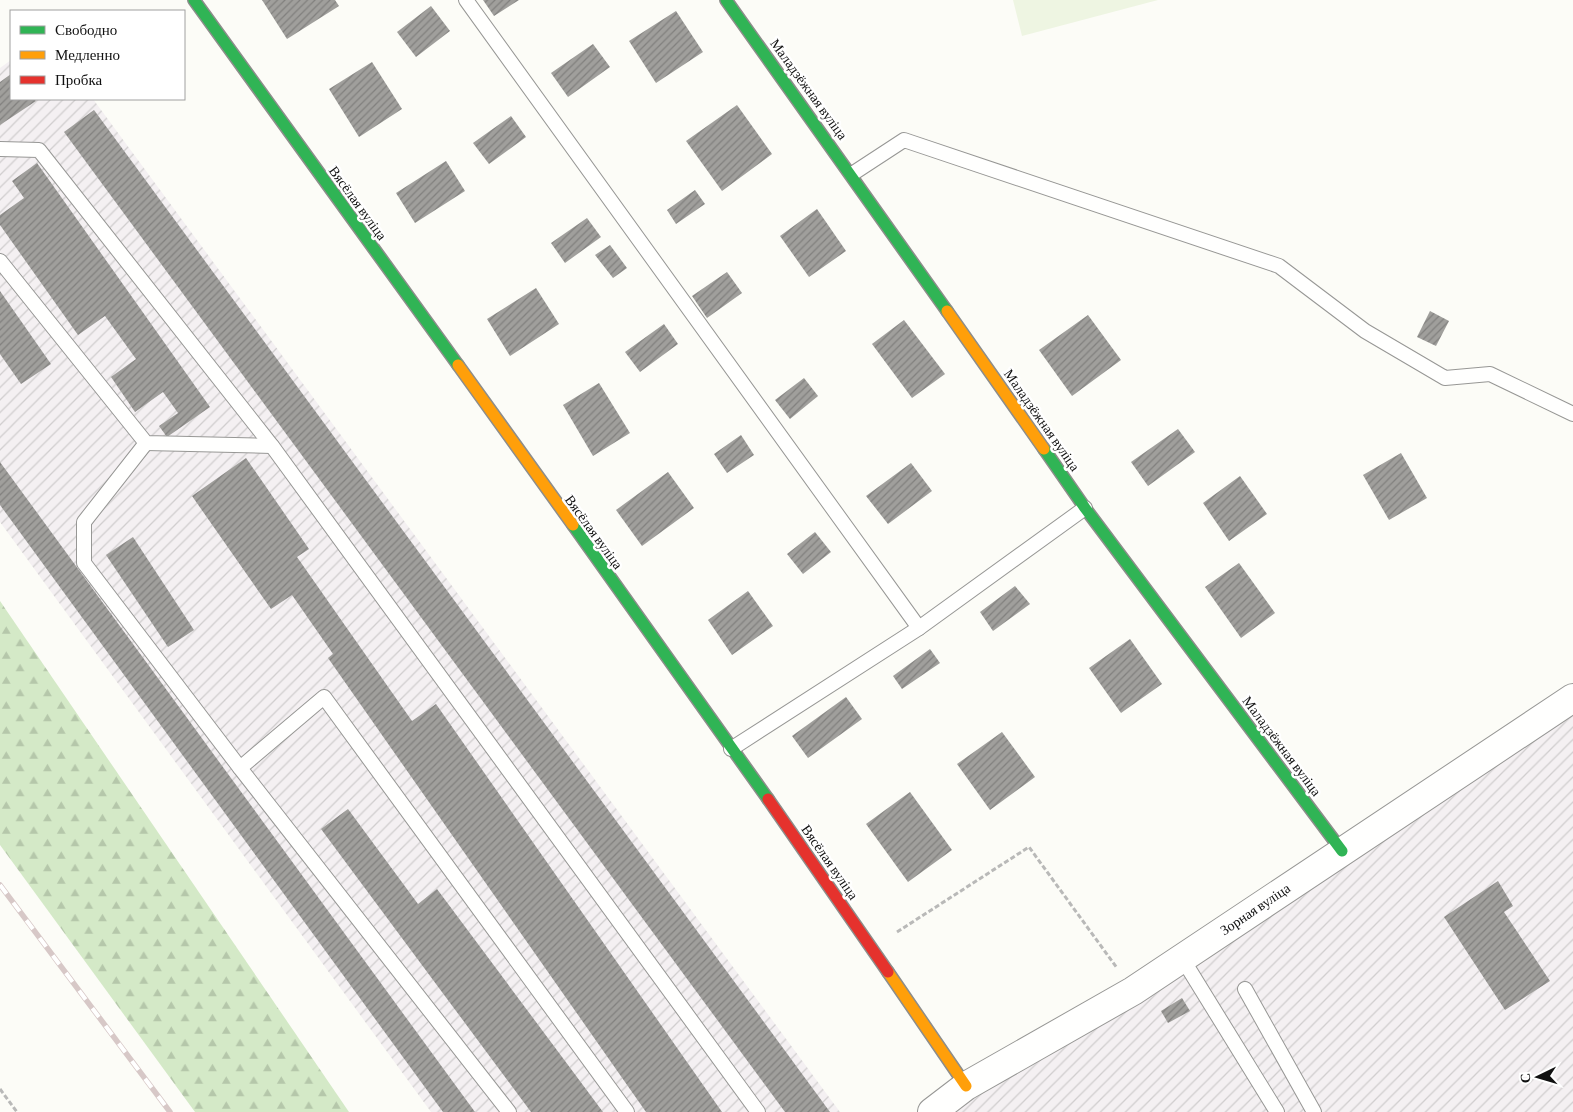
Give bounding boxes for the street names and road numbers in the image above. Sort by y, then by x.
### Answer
street label: Маладзёжная вуліца [767,36,851,143]
street label: Вясёлая вуліца [326,163,391,244]
street label: Маладзёжная вуліца [1001,366,1084,475]
street label: Вясёлая вуліца [562,492,627,573]
street label: Маладзёжная вуліца [1239,693,1325,800]
street label: Вясёлая вуліца [798,822,862,903]
street label: Зорная вуліца [1217,879,1294,938]

